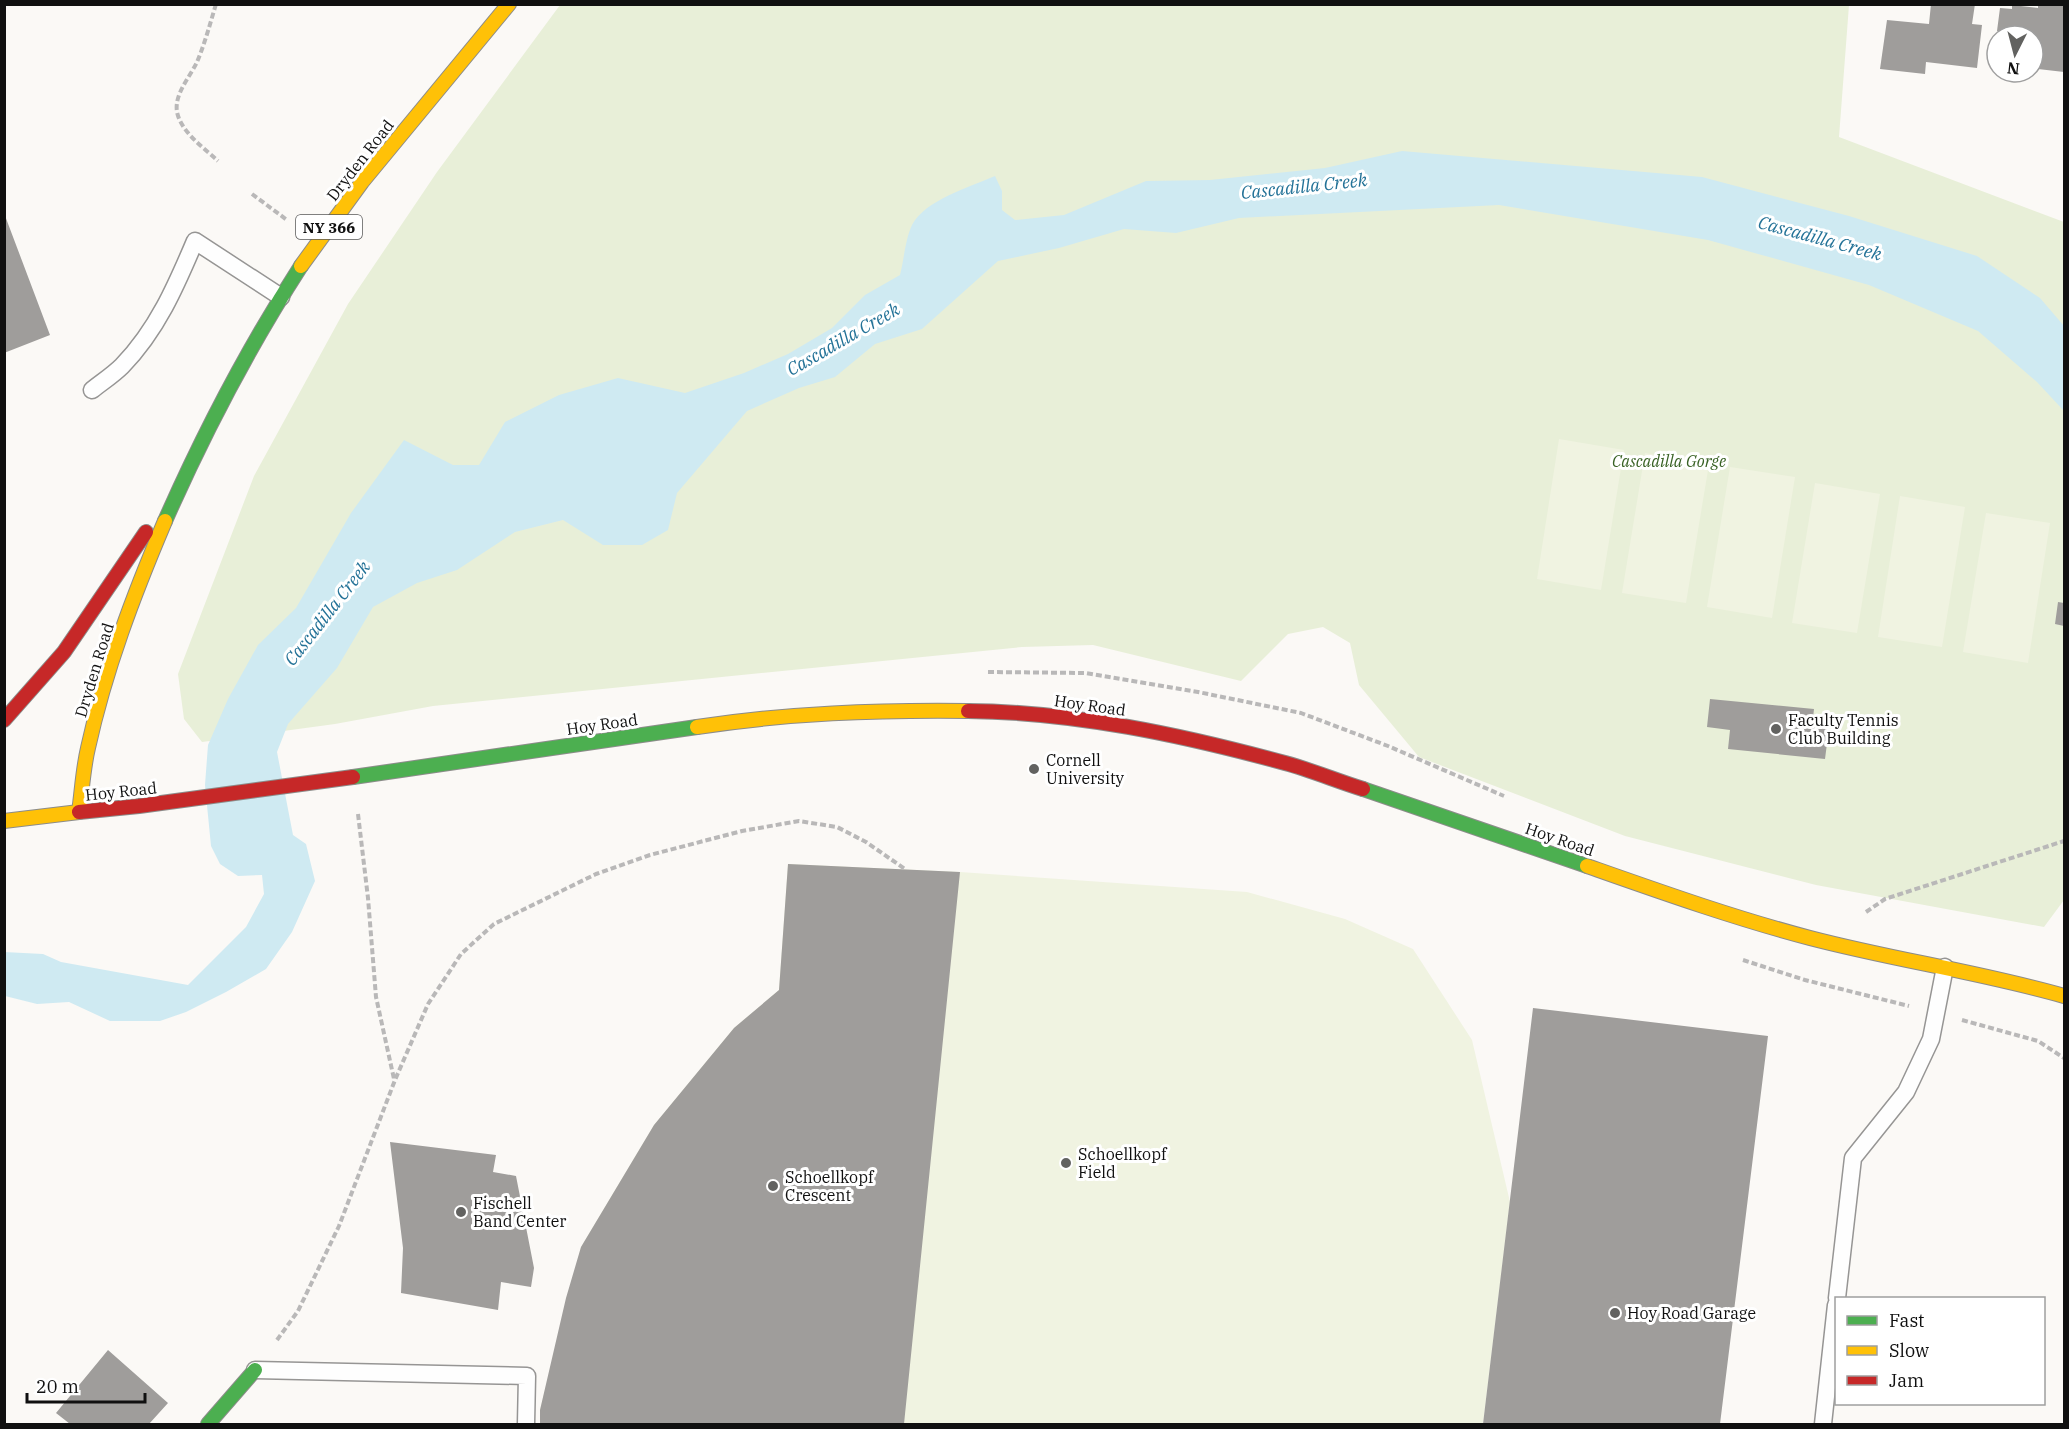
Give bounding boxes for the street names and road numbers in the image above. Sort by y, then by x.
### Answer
street label: Dryden Road [322,115,398,205]
road number: NY 366 [296,215,362,239]
street label: Dryden Road [70,620,118,720]
street label: Hoy Road [1053,690,1127,720]
street label: Hoy Road [565,709,639,739]
street label: Hoy Road [84,777,158,805]
street label: Hoy Road [1523,818,1598,860]

